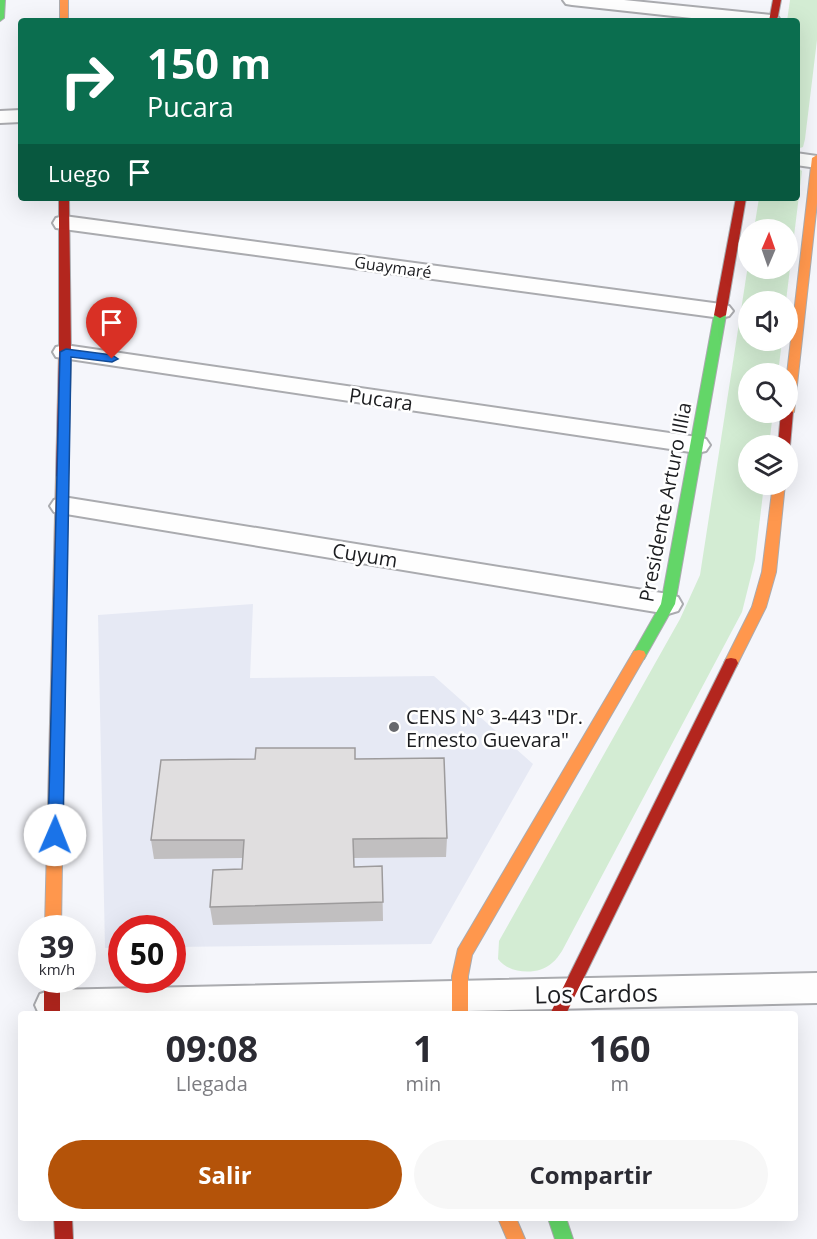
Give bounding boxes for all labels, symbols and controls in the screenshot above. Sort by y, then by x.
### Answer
text: 150 m [147,34,271,91]
icon: right [48,42,126,120]
text: Pucara [147,88,234,125]
icon: arrive [123,156,156,189]
text: Luego [48,158,111,188]
north arrow [738,219,798,279]
map controls [738,219,798,495]
street label: Guaymaré [353,251,433,283]
button: sound [738,291,798,351]
pin [86,297,137,359]
icon: arrive [95,306,128,339]
button: search [738,363,798,423]
street label: Pucara [347,381,415,417]
street label: Presidente Arturo Illia [632,400,698,604]
button: layers [738,435,798,495]
street label: Cuyum [330,537,400,573]
place label: CENS N° 3-443 "Dr. Ernesto Guevara" [406,703,583,753]
marker: CENS N° 3-443 "Dr. Ernesto Guevara" [387,720,401,734]
position arrow [23,803,87,867]
speed limit sign: 50 [108,915,186,993]
text: 39 [40,926,74,967]
text: km/h [39,959,75,979]
street label: Los Cardos [534,975,658,1011]
text: 09:08 [165,1024,258,1073]
text: 1 [413,1024,434,1073]
text: 160 [589,1024,651,1073]
text: Llegada [176,1070,248,1097]
text: min [405,1070,441,1097]
text: m [610,1070,629,1097]
button: Salir [48,1140,402,1209]
button: Compartir [414,1140,768,1209]

